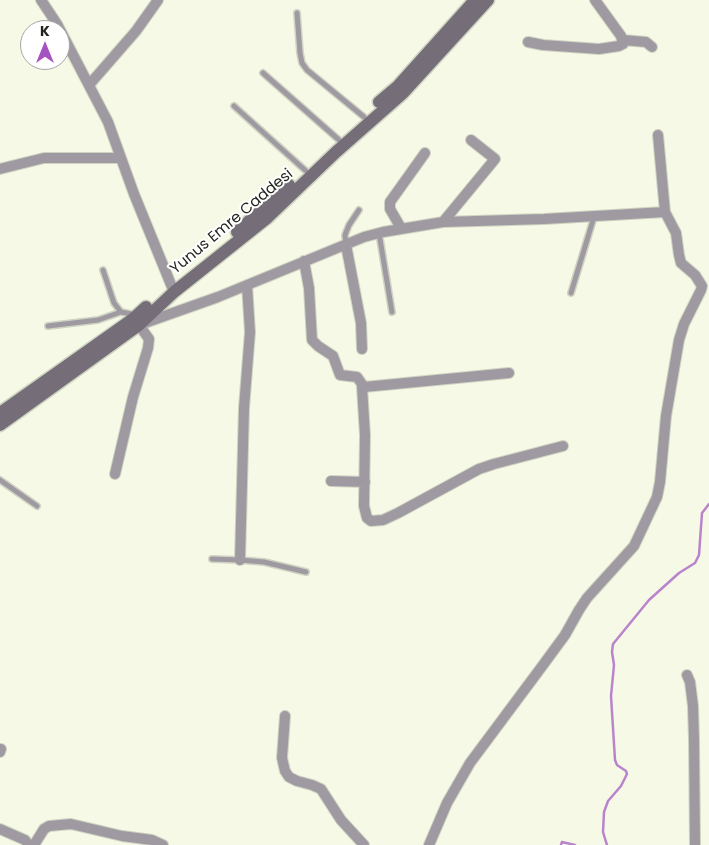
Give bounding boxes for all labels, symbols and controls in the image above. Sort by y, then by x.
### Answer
north arrow [20,20,70,70]
text: K [40,21,50,41]
street label: Yunus Emre Caddesi [167,166,297,278]

